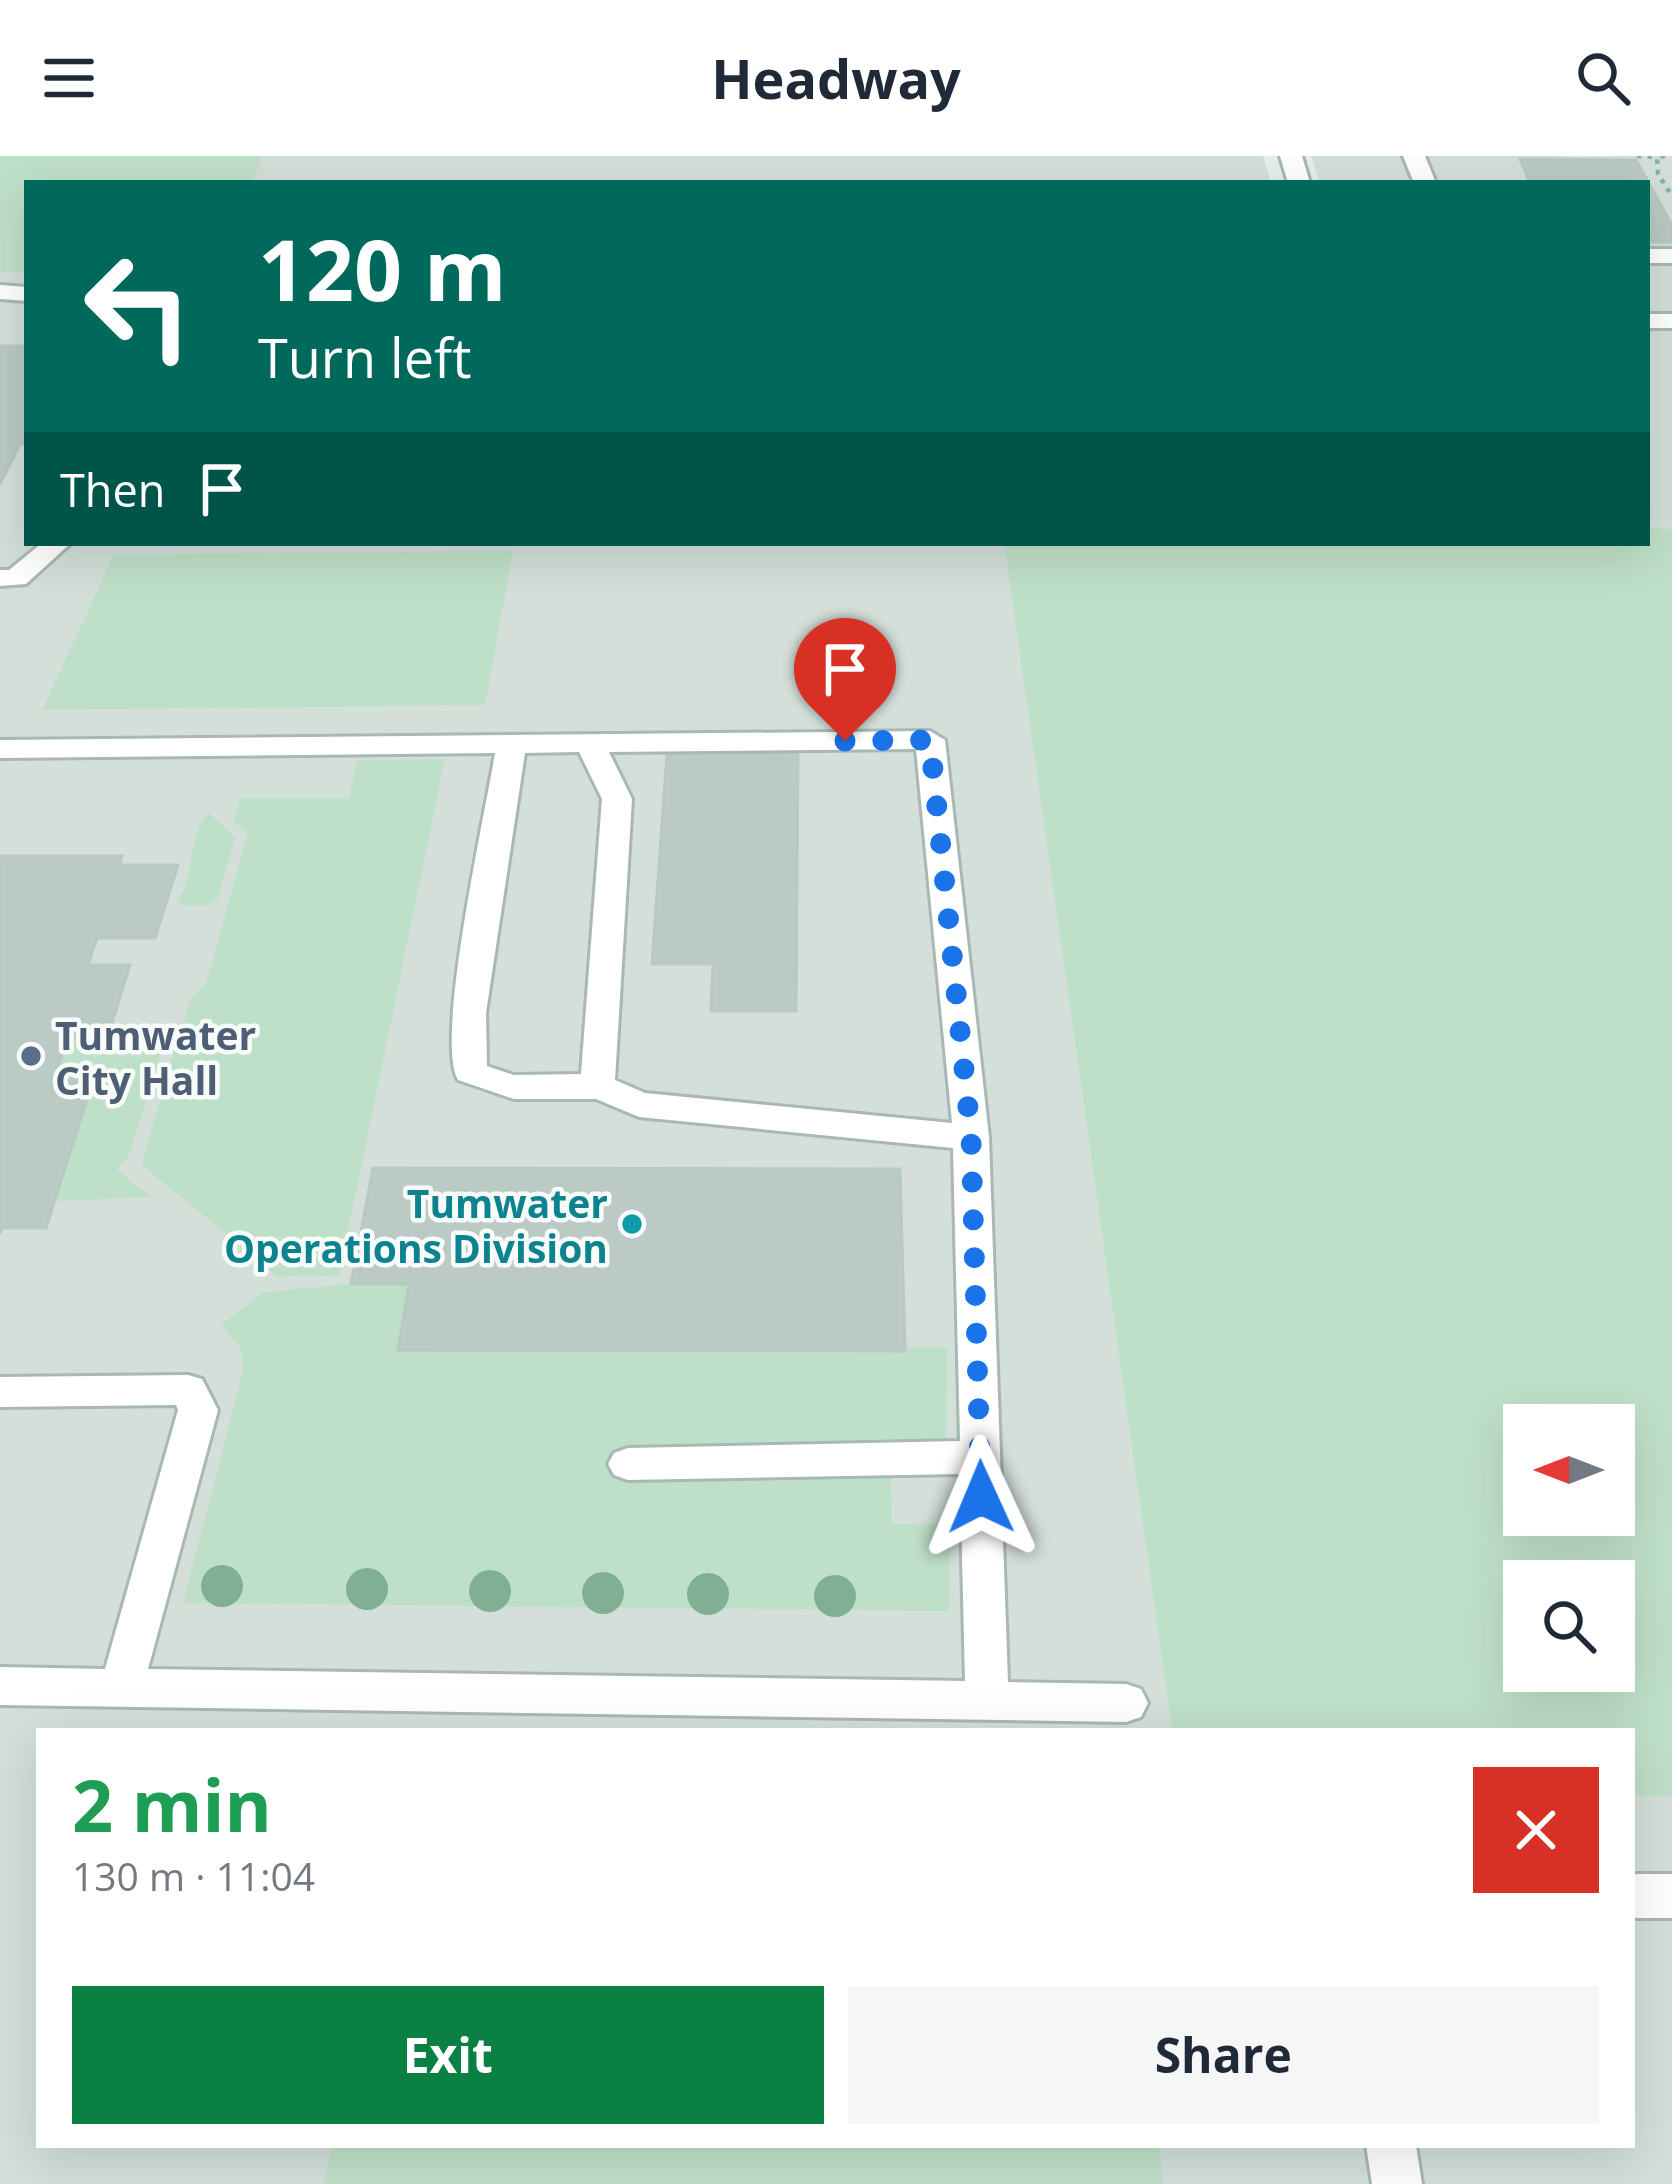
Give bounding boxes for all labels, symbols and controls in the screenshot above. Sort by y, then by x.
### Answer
text: Headway [711,41,961,115]
icon: menu [36,45,102,111]
icon: search [1570,45,1636,111]
text: 120 m [258,211,506,326]
icon: left [60,228,216,384]
text: Turn left [258,320,471,394]
icon: arrive [189,456,255,522]
text: Then [60,459,165,520]
pin [794,618,896,741]
icon: arrive [812,636,878,702]
place label: Tumwater City Hall [55,1008,256,1106]
marker: Tumwater City Hall [18,1043,44,1069]
place label: Tumwater Operations Division [224,1176,608,1274]
marker: Tumwater Operations Division [619,1211,645,1237]
north arrow [1503,1404,1635,1536]
map controls [1503,1404,1635,1692]
position arrow [918,1434,1044,1560]
button: search [1503,1560,1635,1692]
text: 2 min [72,1755,272,1853]
button: close [1473,1767,1599,1893]
text: 130 m · 11:04 [72,1849,315,1902]
button: Exit [72,1986,824,2124]
button: Share [848,1986,1599,2124]

